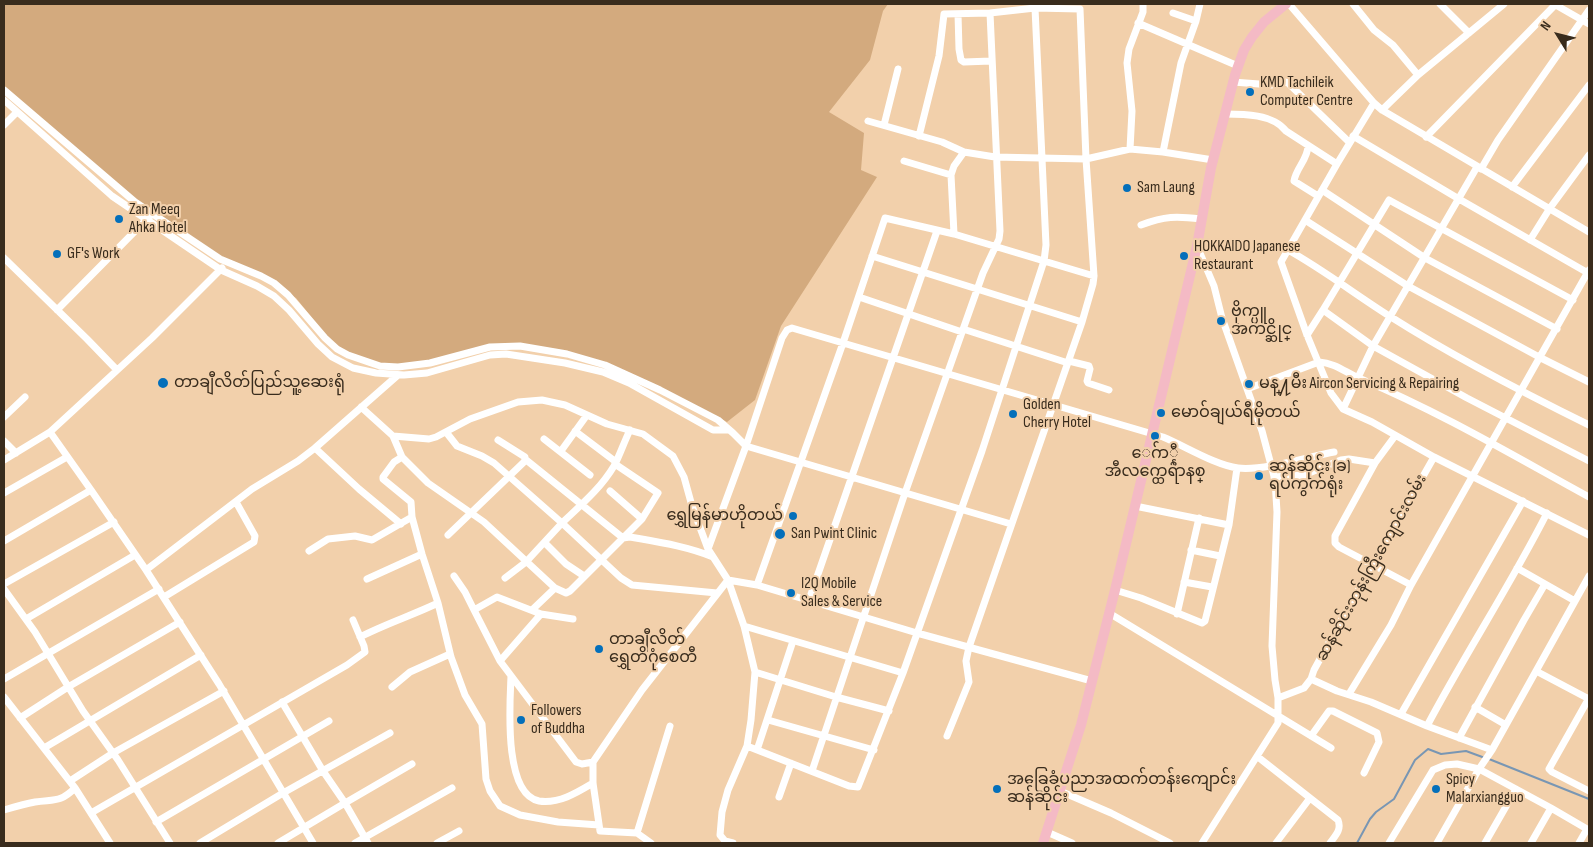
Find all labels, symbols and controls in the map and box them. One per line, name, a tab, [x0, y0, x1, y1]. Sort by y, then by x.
north arrow	[1533, 10, 1583, 60]
text: N	[1536, 18, 1555, 34]
place label: KMD Tachileik Computer Centre	[1260, 73, 1353, 111]
marker: KMD Tachileik Computer Centre	[1244, 86, 1256, 98]
place label: Sam Laung	[1137, 178, 1195, 198]
marker: Sam Laung	[1121, 182, 1133, 194]
place label: Zan Meeq Ahka Hotel	[129, 200, 187, 238]
marker: Zan Meeq Ahka Hotel	[113, 213, 125, 225]
place label: HOKKAIDO Japanese Restaurant	[1194, 237, 1301, 275]
place label: GF's Work	[67, 244, 120, 264]
marker: GF's Work	[51, 248, 63, 260]
marker: HOKKAIDO Japanese Restaurant	[1178, 250, 1190, 262]
place label: ဗိုက္ပူ အကင္ဆိုင္	[1231, 302, 1292, 340]
marker: ဗိုက္ပူ အကင္ဆိုင္	[1215, 315, 1227, 327]
place label: တာချီလိတ်ပြည်သူ့ဆေးရုံ	[174, 373, 345, 393]
place label: မန္႔မီး Aircon Servicing & Repairing	[1259, 374, 1459, 394]
marker: တာချီလိတ်ပြည်သူ့ဆေးရုံ	[156, 376, 170, 390]
marker: မန္႔မီး Aircon Servicing & Repairing	[1243, 378, 1255, 390]
place label: Golden Cherry Hotel	[1023, 395, 1091, 433]
place label: မောဝ်ချယ်ရီမိုတယ်	[1171, 403, 1301, 423]
marker: မောဝ်ချယ်ရီမိုတယ်	[1155, 407, 1167, 419]
marker: Golden Cherry Hotel	[1007, 408, 1019, 420]
marker: ေဂ်ာ္နီ အီလက္ထေရာနစ္	[1149, 430, 1161, 442]
place label: ေဂ်ာ္နီ အီလက္ထေရာနစ္	[1104, 444, 1206, 482]
place label: ဆန်ဆိုင်း (ခ) ရပ်ကွက်ရုံး	[1269, 457, 1350, 495]
marker: ဆန်ဆိုင်း (ခ) ရပ်ကွက်ရုံး	[1253, 470, 1265, 482]
street label: ဆန်ဆိုင်းဘုန်းကြီးကျောင်းလမ်း	[1313, 471, 1431, 665]
place label: ရွှေမြန်မာဟိုတယ်	[666, 506, 783, 526]
marker: ရွှေမြန်မာဟိုတယ်	[787, 510, 799, 522]
place label: San Pwint Clinic	[791, 524, 877, 544]
marker: San Pwint Clinic	[773, 527, 787, 541]
place label: I2Q Mobile Sales & Service	[801, 574, 882, 612]
marker: I2Q Mobile Sales & Service	[785, 587, 797, 599]
place label: တာချီလိတ် ရွှေတိဂုံစေတီ	[609, 630, 697, 668]
marker: တာချီလိတ် ရွှေတိဂုံစေတီ	[593, 643, 605, 655]
place label: Followers of Buddha	[531, 701, 585, 739]
marker: Followers of Buddha	[515, 714, 527, 726]
place label: အခြေခံပညာအထက်တန်းကျောင်း ဆန်ဆိုင်း	[1007, 770, 1236, 808]
place label: Spicy Malarxiangguo	[1446, 770, 1524, 808]
marker: အခြေခံပညာအထက်တန်းကျောင်း ဆန်ဆိုင်း	[991, 783, 1003, 795]
marker: Spicy Malarxiangguo	[1430, 783, 1442, 795]

